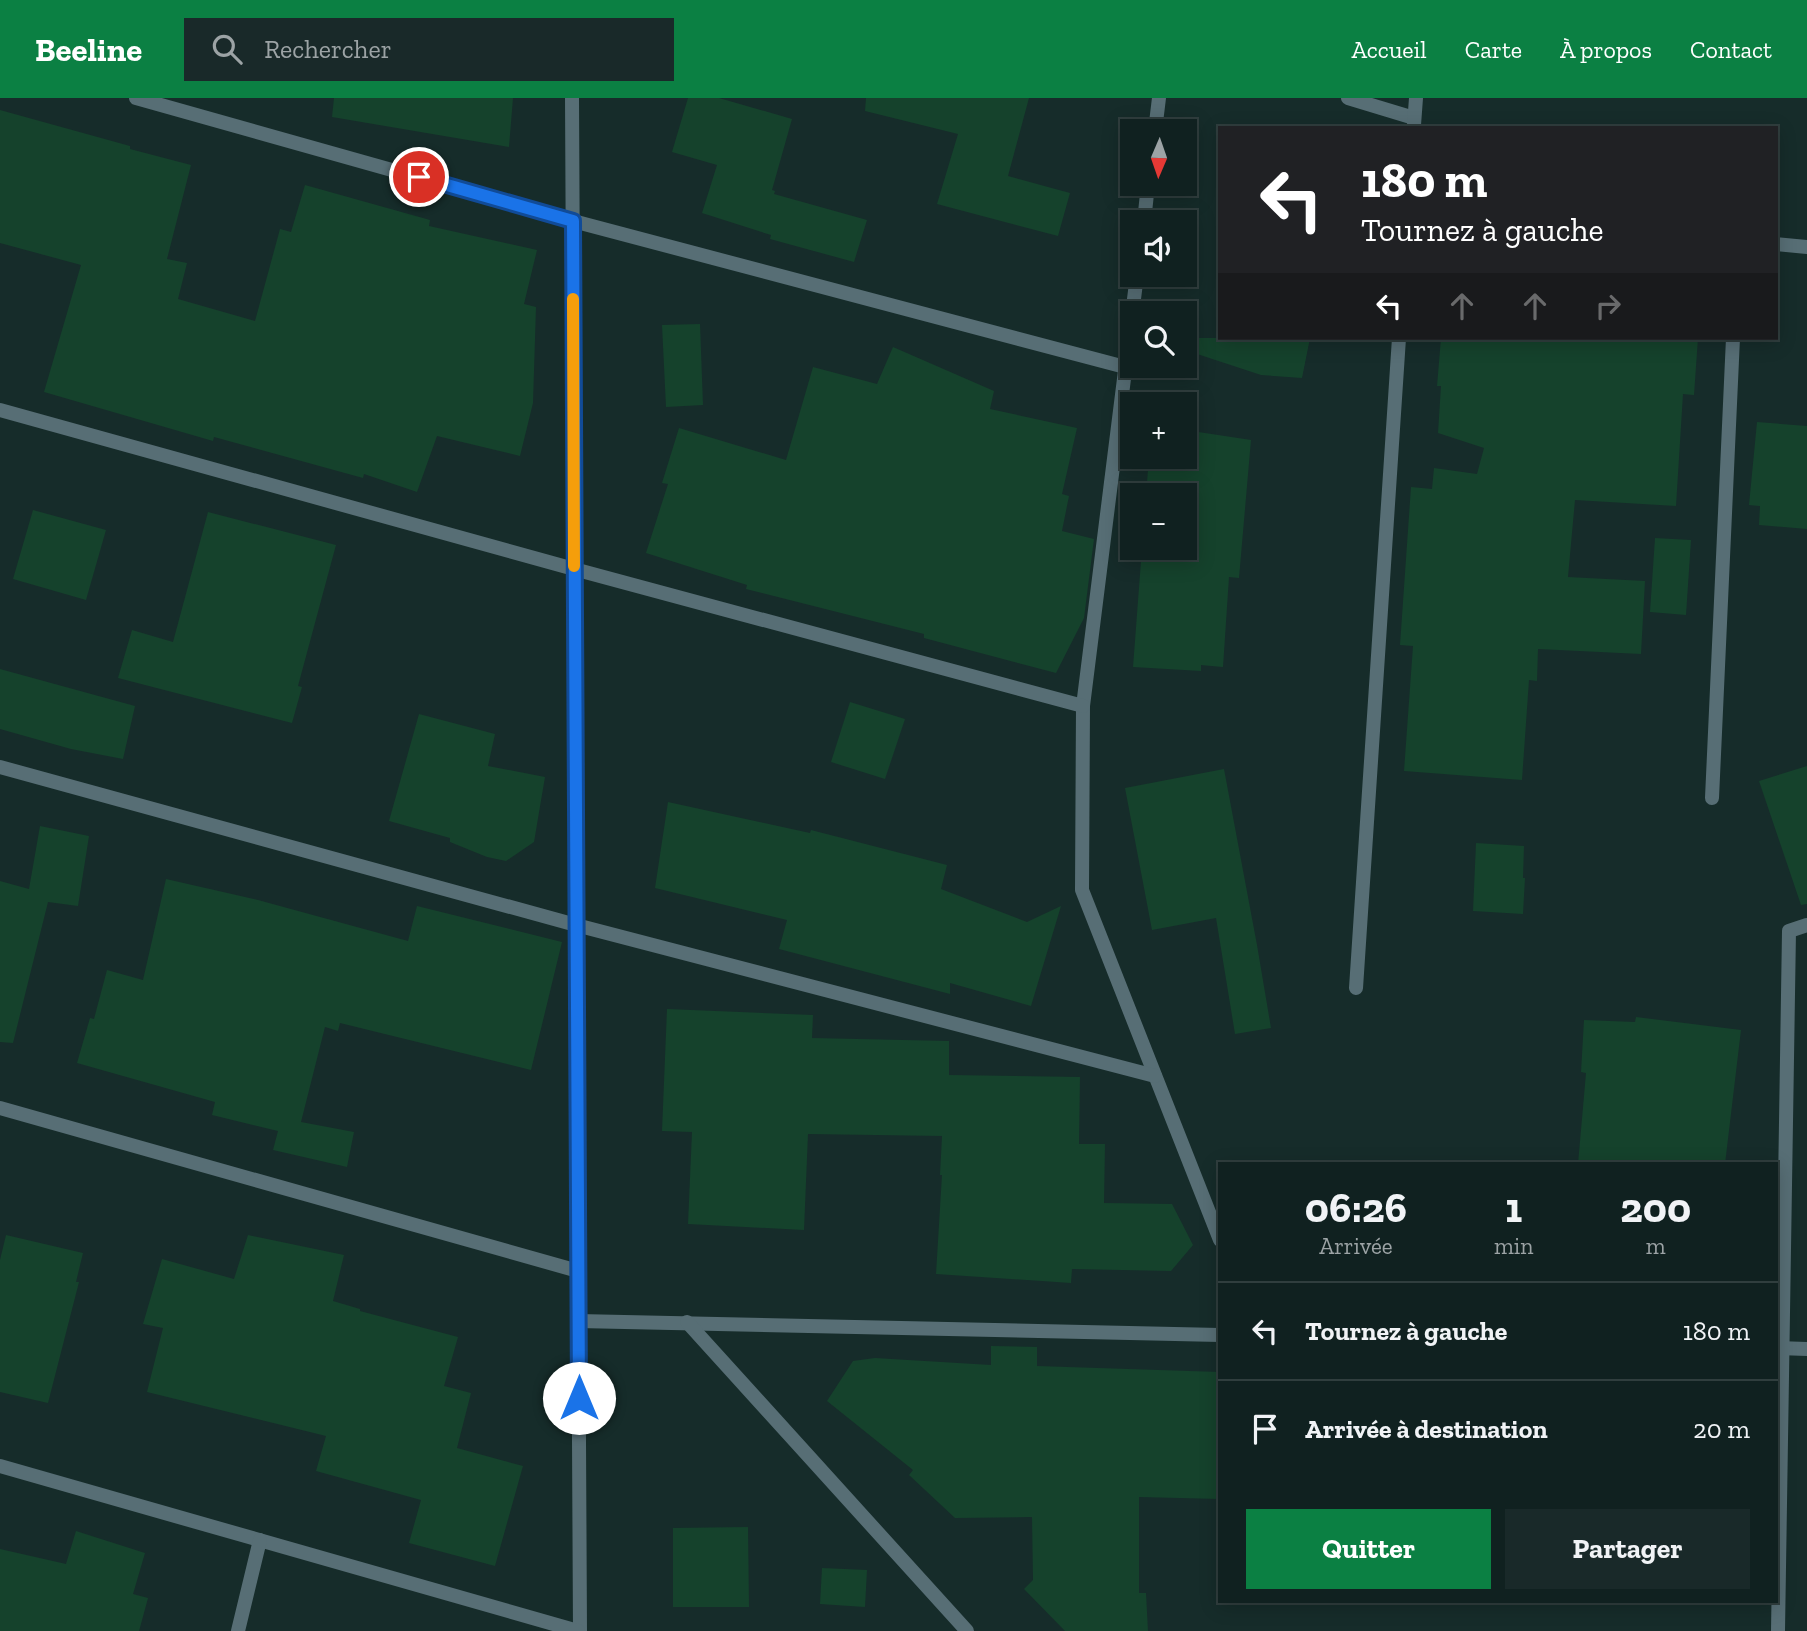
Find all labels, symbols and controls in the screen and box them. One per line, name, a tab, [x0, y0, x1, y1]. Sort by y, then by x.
search box	[184, 18, 674, 81]
text: Beeline	[35, 30, 142, 69]
icon: search	[208, 30, 246, 68]
text: Rechercher	[264, 33, 392, 65]
text: Accueil	[1351, 35, 1427, 64]
text: Carte	[1465, 35, 1522, 64]
text: À propos	[1560, 35, 1652, 64]
text: Contact	[1690, 35, 1772, 64]
north arrow	[1120, 119, 1197, 196]
map controls	[1120, 119, 1197, 560]
pin	[389, 147, 449, 207]
text: 180 m	[1361, 151, 1488, 210]
icon: left	[1246, 154, 1337, 245]
icon: arrive	[400, 158, 438, 196]
button: sound	[1120, 210, 1197, 287]
text: Tournez à gauche	[1361, 211, 1604, 249]
icon: left	[1370, 287, 1408, 325]
icon: ahead	[1443, 287, 1481, 325]
icon: ahead	[1516, 287, 1554, 325]
icon: right	[1589, 287, 1627, 325]
button: search	[1120, 301, 1197, 378]
button: +	[1120, 392, 1197, 469]
button: −	[1120, 483, 1197, 560]
text: 06:26	[1305, 1182, 1407, 1233]
text: 1	[1505, 1182, 1522, 1233]
text: 200	[1620, 1182, 1691, 1233]
text: Arrivée	[1319, 1232, 1393, 1260]
text: min	[1494, 1232, 1533, 1260]
text: m	[1646, 1232, 1666, 1260]
icon: left	[1246, 1312, 1284, 1350]
text: Tournez à gauche	[1305, 1315, 1507, 1347]
text: 180 m	[1683, 1315, 1750, 1347]
position arrow	[542, 1361, 616, 1435]
icon: arrive	[1246, 1410, 1284, 1448]
text: Arrivée à destination	[1305, 1413, 1548, 1445]
text: 20 m	[1693, 1413, 1750, 1445]
button: Quitter	[1246, 1509, 1491, 1589]
button: Partager	[1505, 1509, 1750, 1589]

